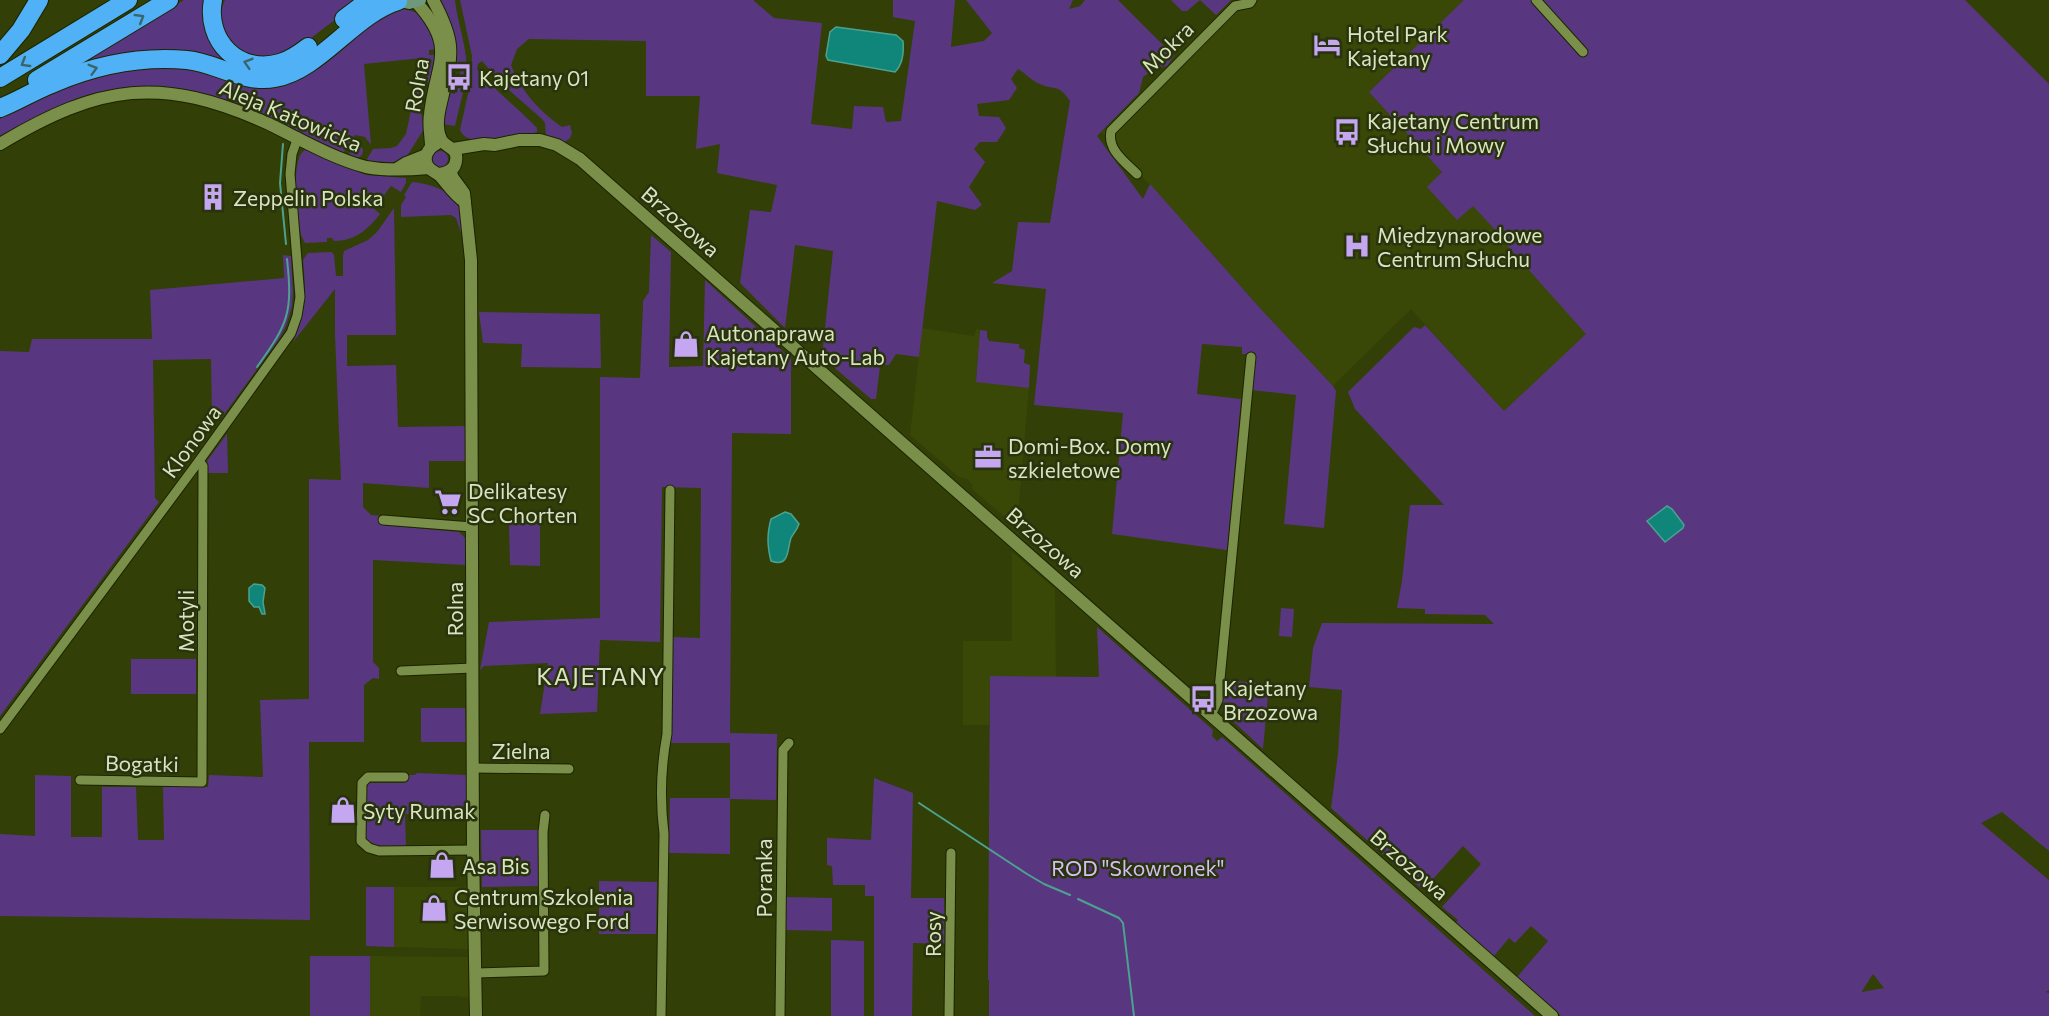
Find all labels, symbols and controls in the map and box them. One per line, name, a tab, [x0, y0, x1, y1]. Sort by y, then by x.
one-way arrow	[133, 14, 144, 25]
street label: Mokra	[1136, 16, 1198, 78]
place label: Hotel Park Kajetany	[1347, 21, 1448, 70]
hotel icon: Hotel Park Kajetany	[1312, 30, 1342, 60]
one-way arrow	[21, 56, 31, 67]
street label: Rolna	[399, 56, 433, 114]
one-way arrow	[243, 58, 254, 70]
bus stop icon: Kajetany 01	[444, 62, 474, 92]
one-way arrow	[87, 64, 97, 77]
place label: Kajetany 01	[479, 65, 589, 90]
street label: Aleja Katowicka	[216, 74, 366, 156]
place label: Kajetany Centrum Słuchu i Mowy	[1367, 108, 1539, 157]
bus stop icon: Kajetany Centrum Słuchu i Mowy	[1332, 117, 1362, 147]
street label: Brzozowa	[637, 180, 725, 262]
building icon: Zeppelin Polska	[198, 182, 228, 212]
place label: Zeppelin Polska	[233, 185, 384, 210]
place label: Międzynarodowe Centrum Słuchu	[1377, 222, 1542, 271]
hospital icon: Międzynarodowe Centrum Słuchu	[1342, 231, 1372, 261]
place label: Autonaprawa Kajetany Auto-Lab	[706, 320, 885, 369]
shop icon: Autonaprawa Kajetany Auto-Lab	[671, 329, 701, 359]
street label: Klonowa	[156, 400, 226, 482]
place label: Domi-Box. Domy szkieletowe	[1008, 433, 1171, 482]
office icon: Domi-Box. Domy szkieletowe	[973, 442, 1003, 472]
place label: Delikatesy SC Chorten	[468, 478, 578, 527]
supermarket icon: Delikatesy SC Chorten	[433, 487, 463, 517]
street label: Brzozowa	[1002, 501, 1090, 583]
street label: Rolna	[442, 582, 467, 636]
street label: Motyli	[173, 590, 198, 652]
district label: KAJETANY	[536, 661, 666, 690]
place label: Kajetany Brzozowa	[1223, 675, 1318, 724]
bus stop icon: Kajetany Brzozowa	[1188, 684, 1218, 714]
street label: Zielna	[492, 738, 550, 763]
street label: Bogatki	[105, 750, 179, 776]
shop icon: Syty Rumak	[328, 795, 358, 825]
place label: Syty Rumak	[363, 798, 476, 823]
street label: Brzozowa	[1366, 823, 1454, 905]
street label: Poranka	[751, 839, 776, 917]
shop icon: Asa Bis	[427, 850, 457, 880]
place label: Asa Bis	[462, 853, 530, 878]
park label: ROD "Skowronek"	[1051, 855, 1225, 880]
place label: Centrum Szkolenia Serwisowego Ford	[454, 884, 634, 933]
shop icon: Centrum Szkolenia Serwisowego Ford	[419, 893, 449, 923]
street label: Rosy	[920, 911, 945, 957]

